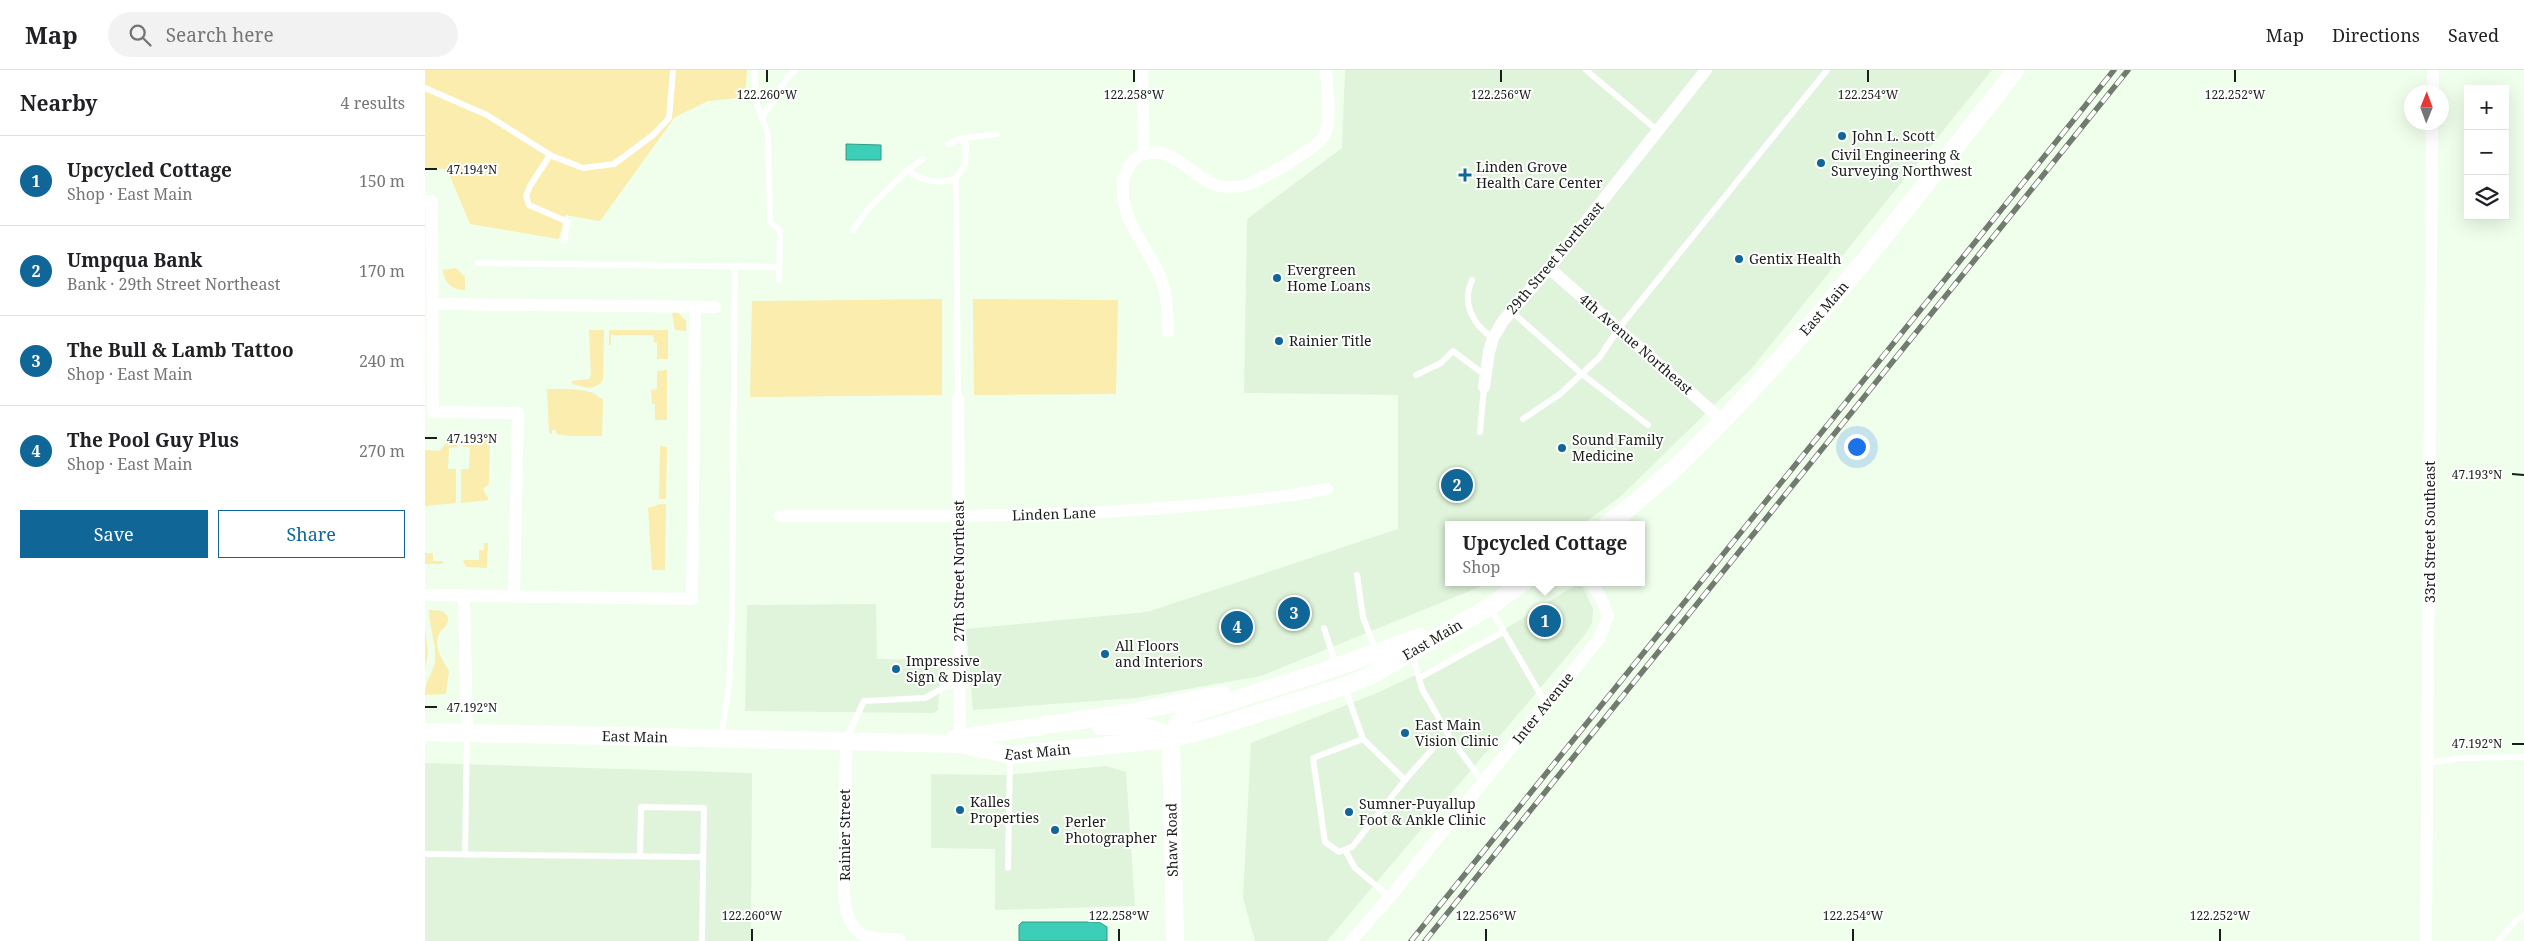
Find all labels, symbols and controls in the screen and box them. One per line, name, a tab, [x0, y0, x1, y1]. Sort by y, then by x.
search box	[108, 12, 458, 57]
text: Map	[25, 18, 78, 51]
icon: search	[126, 21, 154, 49]
text: Search here	[166, 22, 274, 48]
text: Map	[2266, 23, 2304, 47]
text: Directions	[2332, 23, 2420, 47]
text: Saved	[2448, 23, 2499, 47]
north arrow	[2404, 85, 2449, 130]
map controls	[2464, 85, 2509, 220]
button: +	[2464, 85, 2509, 130]
text: 122.260°W	[737, 86, 798, 103]
text: 122.258°W	[1104, 86, 1165, 103]
text: 122.256°W	[1471, 86, 1532, 103]
text: 122.254°W	[1838, 86, 1899, 103]
text: 122.252°W	[2205, 86, 2266, 103]
text: Nearby	[20, 89, 98, 117]
text: 4 results	[341, 92, 405, 114]
place label: John L. Scott	[1851, 126, 1935, 145]
marker: John L. Scott	[1836, 130, 1848, 142]
button: −	[2464, 130, 2509, 175]
place label: Civil Engineering & Surveying Northwest	[1831, 145, 1972, 180]
text: Upcycled Cottage	[67, 157, 232, 183]
place label: Linden Grove Health Care Center	[1476, 157, 1603, 192]
marker: Civil Engineering & Surveying Northwest	[1815, 157, 1827, 169]
text: 47.194°N	[447, 161, 497, 178]
marker: Linden Grove Health Care Center	[1458, 168, 1472, 182]
text: 1	[31, 170, 41, 192]
text: 150 m	[359, 170, 405, 192]
button: layers	[2464, 175, 2509, 220]
text: Shop · East Main	[67, 183, 193, 205]
street label: 29th Street Northeast	[1502, 197, 1607, 318]
text: Umpqua Bank	[67, 247, 202, 273]
place label: Gentix Health	[1749, 249, 1841, 268]
marker: Gentix Health	[1733, 253, 1745, 265]
text: 2	[31, 260, 41, 282]
text: 170 m	[359, 260, 405, 282]
place label: Evergreen Home Loans	[1287, 260, 1371, 295]
marker: Evergreen Home Loans	[1271, 272, 1283, 284]
text: Bank · 29th Street Northeast	[67, 273, 280, 295]
street label: East Main	[1795, 277, 1852, 339]
street label: 4th Avenue Northeast	[1575, 289, 1697, 398]
place label: Rainier Title	[1289, 331, 1372, 350]
marker: Rainier Title	[1273, 335, 1285, 347]
text: The Bull & Lamb Tattoo	[67, 337, 294, 363]
text: 3	[31, 350, 41, 372]
text: 240 m	[359, 350, 405, 372]
text: Shop · East Main	[67, 363, 193, 385]
text: The Pool Guy Plus	[67, 427, 239, 453]
text: 47.193°N	[447, 430, 497, 447]
place label: Sound Family Medicine	[1572, 430, 1663, 465]
your location	[1844, 434, 1870, 460]
text: 4	[31, 440, 41, 462]
text: 270 m	[359, 440, 405, 462]
marker: Sound Family Medicine	[1556, 442, 1568, 454]
text: Shop · East Main	[67, 453, 193, 475]
street label: 33rd Street Southeast	[2420, 461, 2439, 603]
pin: 2	[1441, 466, 1473, 504]
text: 47.193°N	[2452, 466, 2502, 483]
street label: 27th Street Northeast	[949, 500, 968, 642]
street label: Linden Lane	[1012, 503, 1096, 524]
button: Save	[20, 510, 208, 558]
button: Share	[218, 510, 405, 558]
popup	[1445, 521, 1645, 586]
text: Upcycled Cottage	[1463, 530, 1627, 556]
text: Shop	[1463, 556, 1500, 578]
pin: 3	[1278, 594, 1310, 632]
pin: 1	[1529, 602, 1561, 640]
pin: 4	[1221, 608, 1253, 646]
street label: East Main	[1399, 615, 1465, 664]
place label: All Floors and Interiors	[1115, 636, 1203, 671]
marker: All Floors and Interiors	[1099, 648, 1111, 660]
place label: Impressive Sign & Display	[906, 651, 1002, 686]
marker: Impressive Sign & Display	[890, 663, 902, 675]
street label: Inter Avenue	[1508, 668, 1577, 747]
text: 47.192°N	[447, 699, 497, 716]
place label: East Main Vision Clinic	[1415, 715, 1498, 750]
street label: East Main	[602, 726, 668, 746]
marker: East Main Vision Clinic	[1399, 727, 1411, 739]
text: 47.192°N	[2452, 735, 2502, 752]
street label: East Main	[1003, 739, 1071, 764]
street label: Rainier Street	[835, 789, 854, 881]
place label: Kalles Properties	[970, 792, 1039, 827]
place label: Sumner-Puyallup Foot & Ankle Clinic	[1359, 794, 1486, 829]
street label: Shaw Road	[1161, 803, 1182, 877]
marker: Kalles Properties	[954, 804, 966, 816]
marker: Sumner-Puyallup Foot & Ankle Clinic	[1343, 806, 1355, 818]
place label: Perler Photographer	[1065, 812, 1157, 847]
marker: Perler Photographer	[1049, 824, 1061, 836]
text: 122.260°W	[722, 907, 783, 924]
text: 122.258°W	[1089, 907, 1150, 924]
text: 122.256°W	[1456, 907, 1517, 924]
text: 122.254°W	[1823, 907, 1884, 924]
text: 122.252°W	[2190, 907, 2251, 924]

